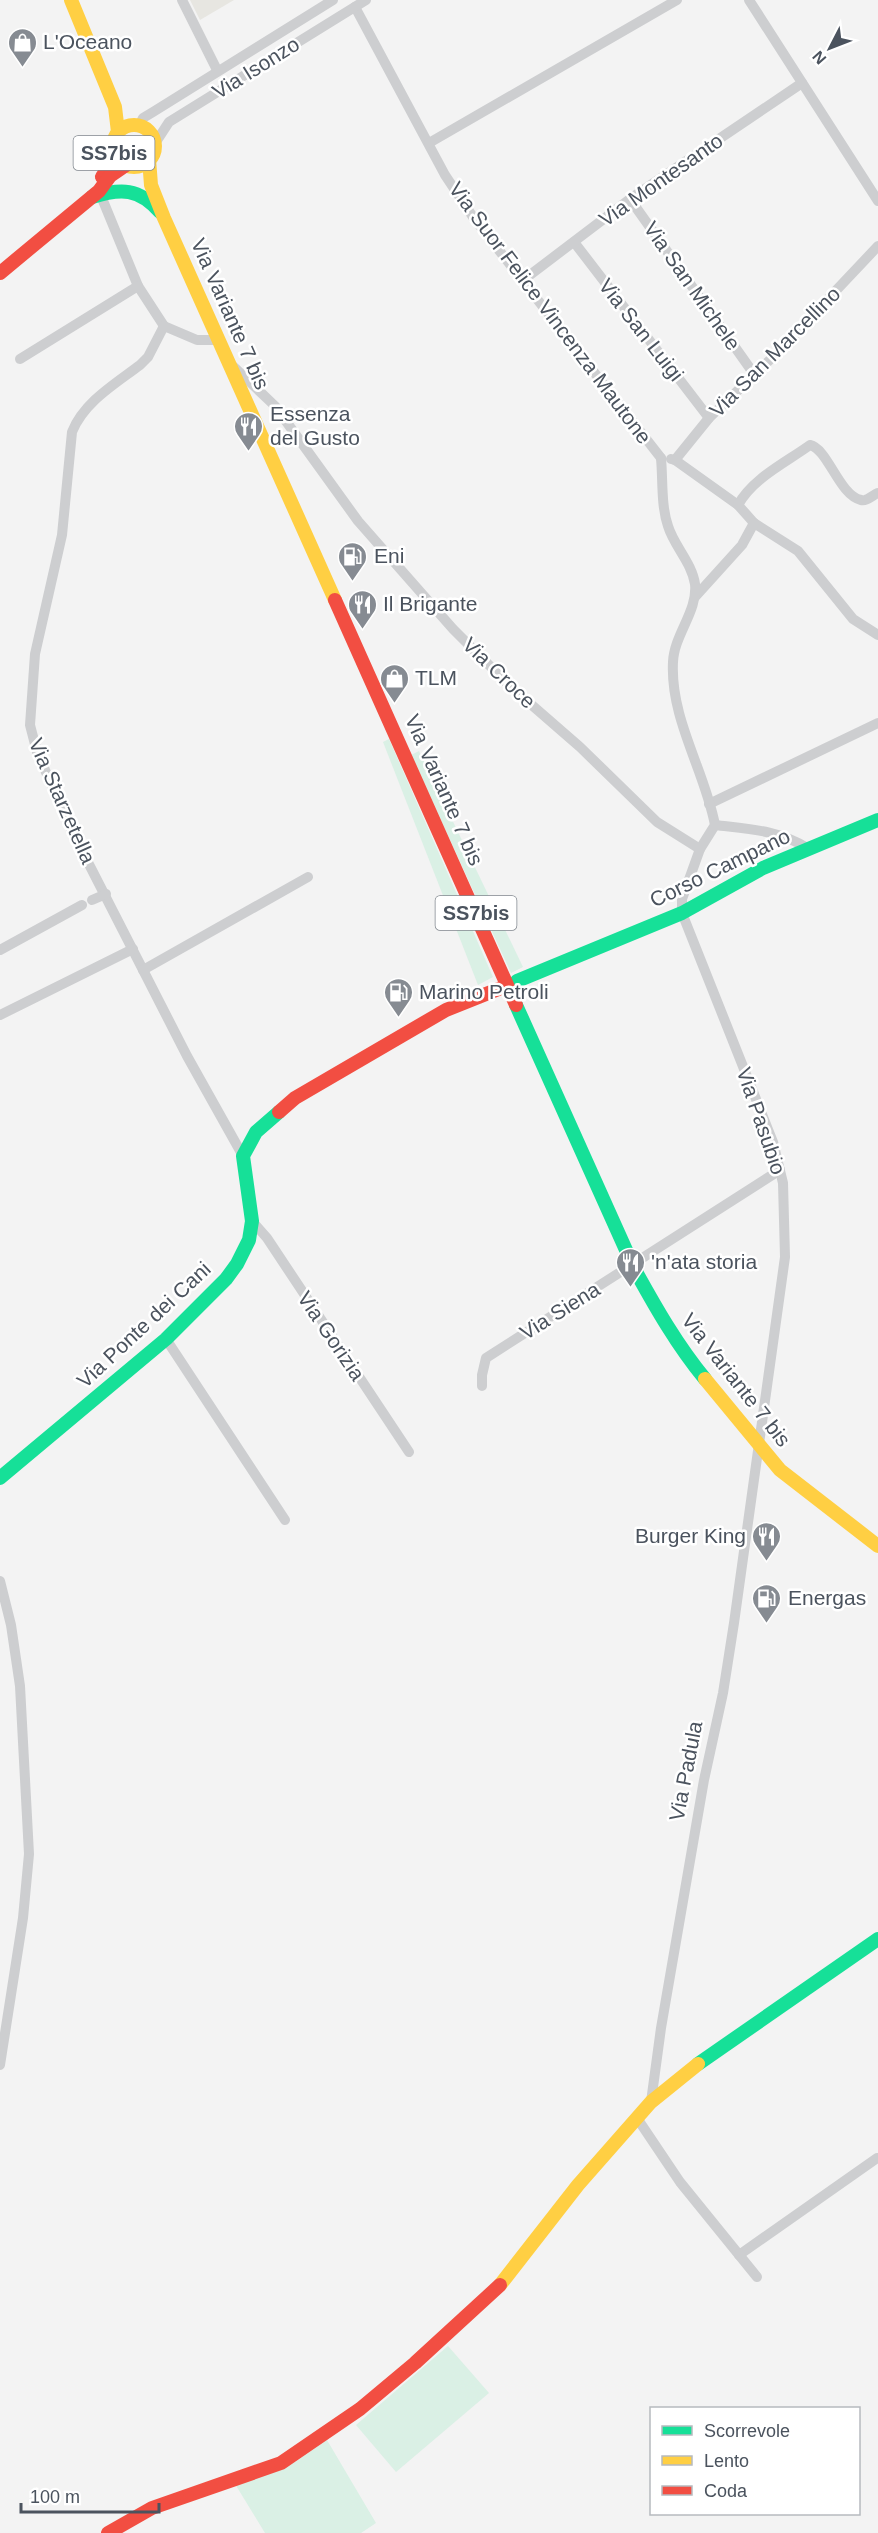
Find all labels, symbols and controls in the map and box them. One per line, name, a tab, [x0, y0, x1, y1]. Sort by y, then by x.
north arrow	[800, 18, 860, 78]
shop icon: L'Oceano	[6, 26, 38, 68]
place label: L'Oceano	[43, 30, 132, 53]
street label: Via Isonzo	[208, 32, 303, 103]
text: N	[809, 48, 829, 68]
street label: Via Montesanto	[595, 128, 727, 231]
road number: SS7bis	[74, 136, 154, 170]
street label: Via Suor Felice Vincenza Mautone	[444, 177, 656, 448]
street label: Via San Michele	[640, 217, 745, 354]
street label: Via Variante 7 bis	[187, 235, 274, 393]
street label: Via San Luigi	[594, 274, 688, 385]
street label: Via San Marcellino	[705, 282, 845, 422]
place label: Essenza del Gusto	[270, 402, 360, 449]
restaurant icon: Essenza del Gusto	[233, 410, 265, 452]
fuel station icon: Eni	[337, 540, 369, 582]
place label: Eni	[374, 544, 404, 567]
restaurant icon: Il Brigante	[346, 588, 378, 630]
place label: Il Brigante	[383, 592, 478, 615]
street label: Via Croce	[458, 632, 540, 713]
shop icon: TLM	[378, 662, 410, 704]
place label: TLM	[415, 666, 457, 689]
street label: Via Variante 7 bis	[401, 711, 488, 869]
street label: Via Starzetella	[24, 734, 101, 867]
street label: Corso Campano	[646, 824, 794, 911]
road number: SS7bis	[436, 896, 516, 930]
fuel station icon: Marino Petroli	[382, 976, 414, 1018]
place label: Marino Petroli	[419, 980, 549, 1003]
street label: Via Pasubio	[732, 1064, 791, 1177]
restaurant icon: 'n'ata storia	[614, 1246, 646, 1288]
place label: 'n'ata storia	[651, 1250, 757, 1273]
street label: Via Ponte dei Cani	[72, 1257, 215, 1392]
street label: Via Siena	[516, 1277, 604, 1344]
street label: Via Gorizia	[293, 1287, 370, 1385]
street label: Via Variante 7 bis	[677, 1309, 796, 1451]
restaurant icon: Burger King	[751, 1520, 783, 1562]
place label: Burger King	[635, 1524, 746, 1547]
fuel station icon: Energas	[751, 1582, 783, 1624]
place label: Energas	[788, 1586, 866, 1609]
street label: Via Padula	[665, 1719, 707, 1823]
legend	[650, 2407, 860, 2515]
text: Scorrevole	[704, 2421, 790, 2441]
text: Lento	[704, 2451, 749, 2471]
scale bar	[21, 2476, 159, 2514]
text: Coda	[704, 2481, 748, 2501]
text: 100 m	[30, 2487, 80, 2507]

